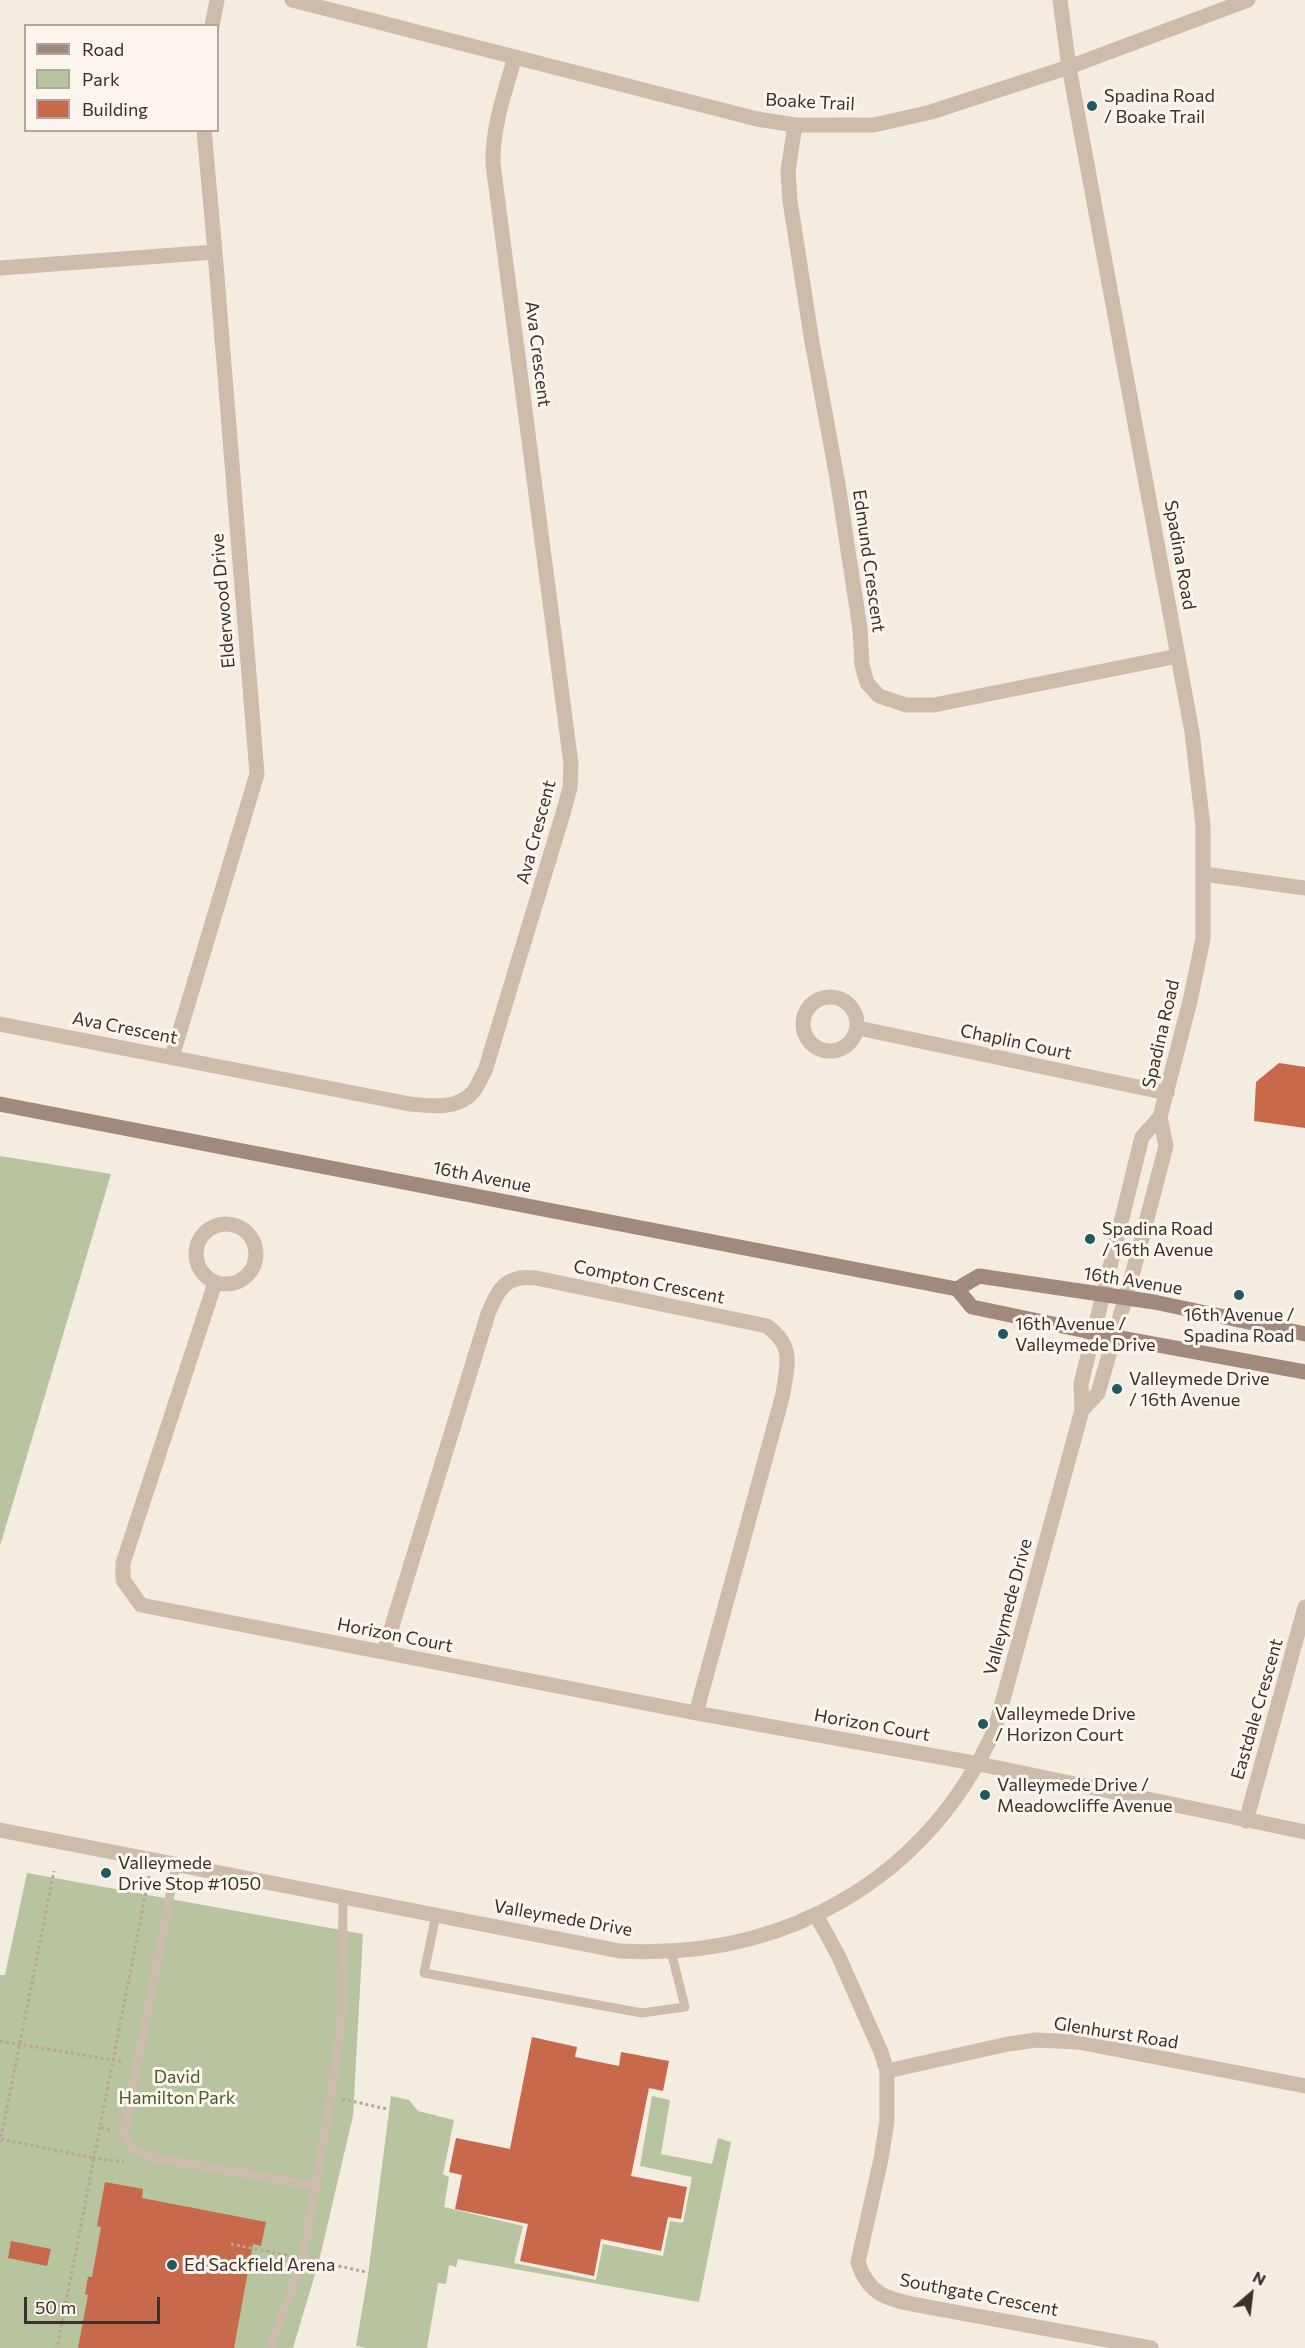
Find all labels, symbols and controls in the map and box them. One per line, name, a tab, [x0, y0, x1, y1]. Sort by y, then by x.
legend	[24, 24, 219, 132]
text: Road	[82, 38, 124, 60]
text: Park	[82, 68, 120, 90]
place label: Spadina Road / Boake Trail	[1104, 85, 1215, 128]
street label: Boake Trail	[765, 89, 855, 115]
text: Building	[82, 98, 148, 120]
marker: Spadina Road / Boake Trail	[1085, 99, 1099, 113]
street label: Ava Crescent	[521, 300, 555, 408]
street label: Edmund Crescent	[848, 488, 890, 634]
street label: Spadina Road	[1160, 499, 1200, 611]
street label: Elderwood Drive	[206, 533, 240, 669]
street label: Ava Crescent	[512, 778, 560, 886]
street label: Spadina Road	[1138, 978, 1184, 1090]
street label: Ava Crescent	[71, 1007, 179, 1049]
street label: Chaplin Court	[958, 1020, 1074, 1064]
street label: 16th Avenue	[431, 1157, 533, 1197]
place label: Spadina Road / 16th Avenue	[1102, 1218, 1213, 1260]
marker: Spadina Road / 16th Avenue	[1083, 1232, 1097, 1246]
street label: Compton Crescent	[571, 1255, 727, 1309]
street label: 16th Avenue	[1082, 1263, 1184, 1299]
marker: 16th Avenue / Spadina Road	[1232, 1288, 1246, 1302]
place label: 16th Avenue / Spadina Road	[1183, 1304, 1295, 1346]
place label: 16th Avenue / Valleymede Drive	[1015, 1313, 1156, 1356]
marker: 16th Avenue / Valleymede Drive	[996, 1327, 1010, 1341]
place label: Valleymede Drive / 16th Avenue	[1129, 1368, 1270, 1410]
marker: Valleymede Drive / 16th Avenue	[1110, 1382, 1124, 1396]
street label: Valleymede Drive	[979, 1536, 1037, 1678]
street label: Horizon Court	[335, 1613, 455, 1657]
street label: Eastdale Crescent	[1227, 1636, 1287, 1782]
place label: Valleymede Drive / Horizon Court	[995, 1703, 1136, 1746]
street label: Horizon Court	[812, 1704, 932, 1746]
marker: Valleymede Drive / Horizon Court	[976, 1717, 990, 1731]
place label: Valleymede Drive / Meadowcliffe Avenue	[997, 1774, 1172, 1816]
marker: Valleymede Drive / Meadowcliffe Avenue	[978, 1788, 992, 1802]
place label: Valleymede Drive Stop #1050	[118, 1852, 261, 1894]
marker: Valleymede Drive Stop #1050	[99, 1866, 113, 1880]
street label: Valleymede Drive	[492, 1895, 634, 1941]
street label: Glenhurst Road	[1052, 2012, 1180, 2054]
park label: David Hamilton Park	[118, 2066, 236, 2108]
place label: Ed Sackfield Arena	[184, 2254, 335, 2276]
marker: Ed Sackfield Arena	[165, 2258, 179, 2272]
north arrow	[1221, 2264, 1281, 2324]
text: N	[1250, 2266, 1269, 2289]
street label: Southgate Crescent	[898, 2269, 1060, 2321]
scale bar	[27, 2285, 164, 2323]
text: 50 m	[35, 2296, 76, 2318]

